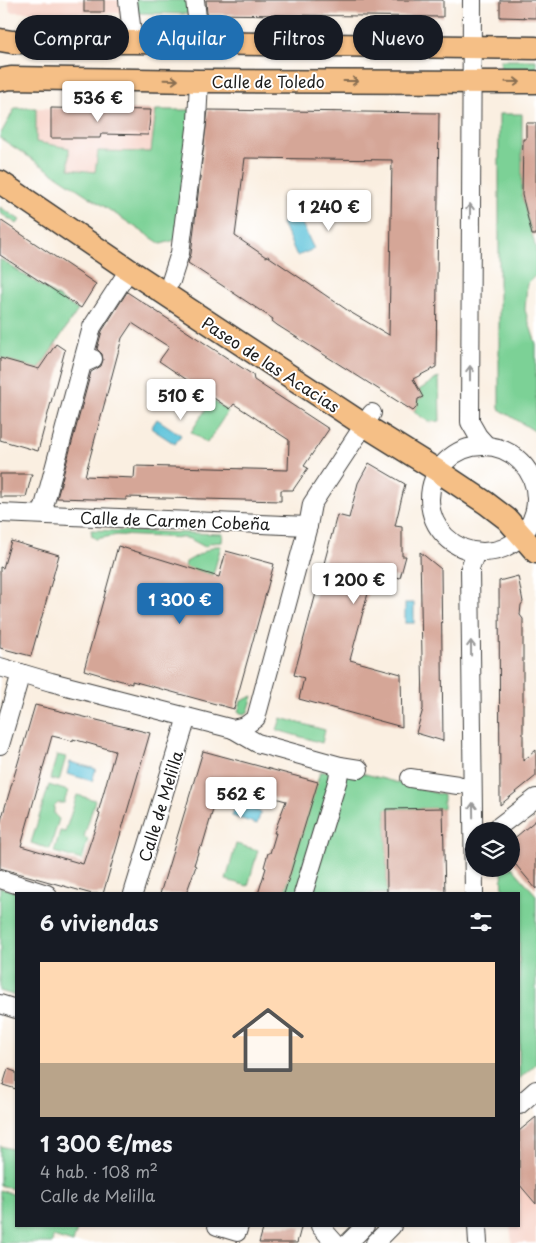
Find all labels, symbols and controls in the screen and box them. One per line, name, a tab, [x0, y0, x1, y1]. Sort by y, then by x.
chip: Comprar	[15, 15, 129, 60]
chip: Alquilar	[139, 15, 244, 60]
chip: Filtros	[254, 15, 343, 60]
chip: Nuevo	[353, 15, 443, 60]
street label: Calle de Toledo	[211, 69, 325, 93]
one-way arrow	[162, 75, 179, 85]
one-way arrow	[342, 76, 359, 86]
one-way arrow	[505, 77, 521, 87]
pin: 536 €	[63, 80, 133, 123]
text: 536 €	[73, 85, 123, 109]
pin: 1 240 €	[283, 190, 375, 232]
text: 1 240 €	[298, 194, 360, 218]
one-way arrow	[465, 203, 475, 220]
street label: Paseo de las Acacias	[197, 310, 345, 418]
one-way arrow	[465, 366, 475, 382]
pin: 510 €	[146, 378, 216, 421]
text: 510 €	[158, 383, 204, 407]
street label: Calle de Carmen Cobeña	[80, 505, 270, 535]
pin: 1 200 €	[308, 562, 400, 605]
text: 1 200 €	[323, 567, 385, 591]
pin: 1 300 €	[134, 582, 226, 625]
text: 1 300 €	[148, 587, 212, 611]
one-way arrow	[466, 640, 476, 656]
street label: Calle de Melilla	[132, 747, 188, 865]
pin: 562 €	[206, 776, 276, 819]
text: 562 €	[217, 781, 265, 805]
one-way arrow	[468, 802, 478, 818]
map controls	[465, 822, 520, 877]
button: layers	[465, 822, 520, 877]
text: 6 viviendas	[40, 906, 159, 938]
icon: filters	[467, 908, 495, 936]
icon: home	[223, 995, 313, 1085]
text: 1 300 €/mes	[40, 1127, 173, 1159]
text: 4 hab. · 108 m²	[40, 1159, 158, 1183]
text: Calle de Melilla	[40, 1183, 155, 1207]

